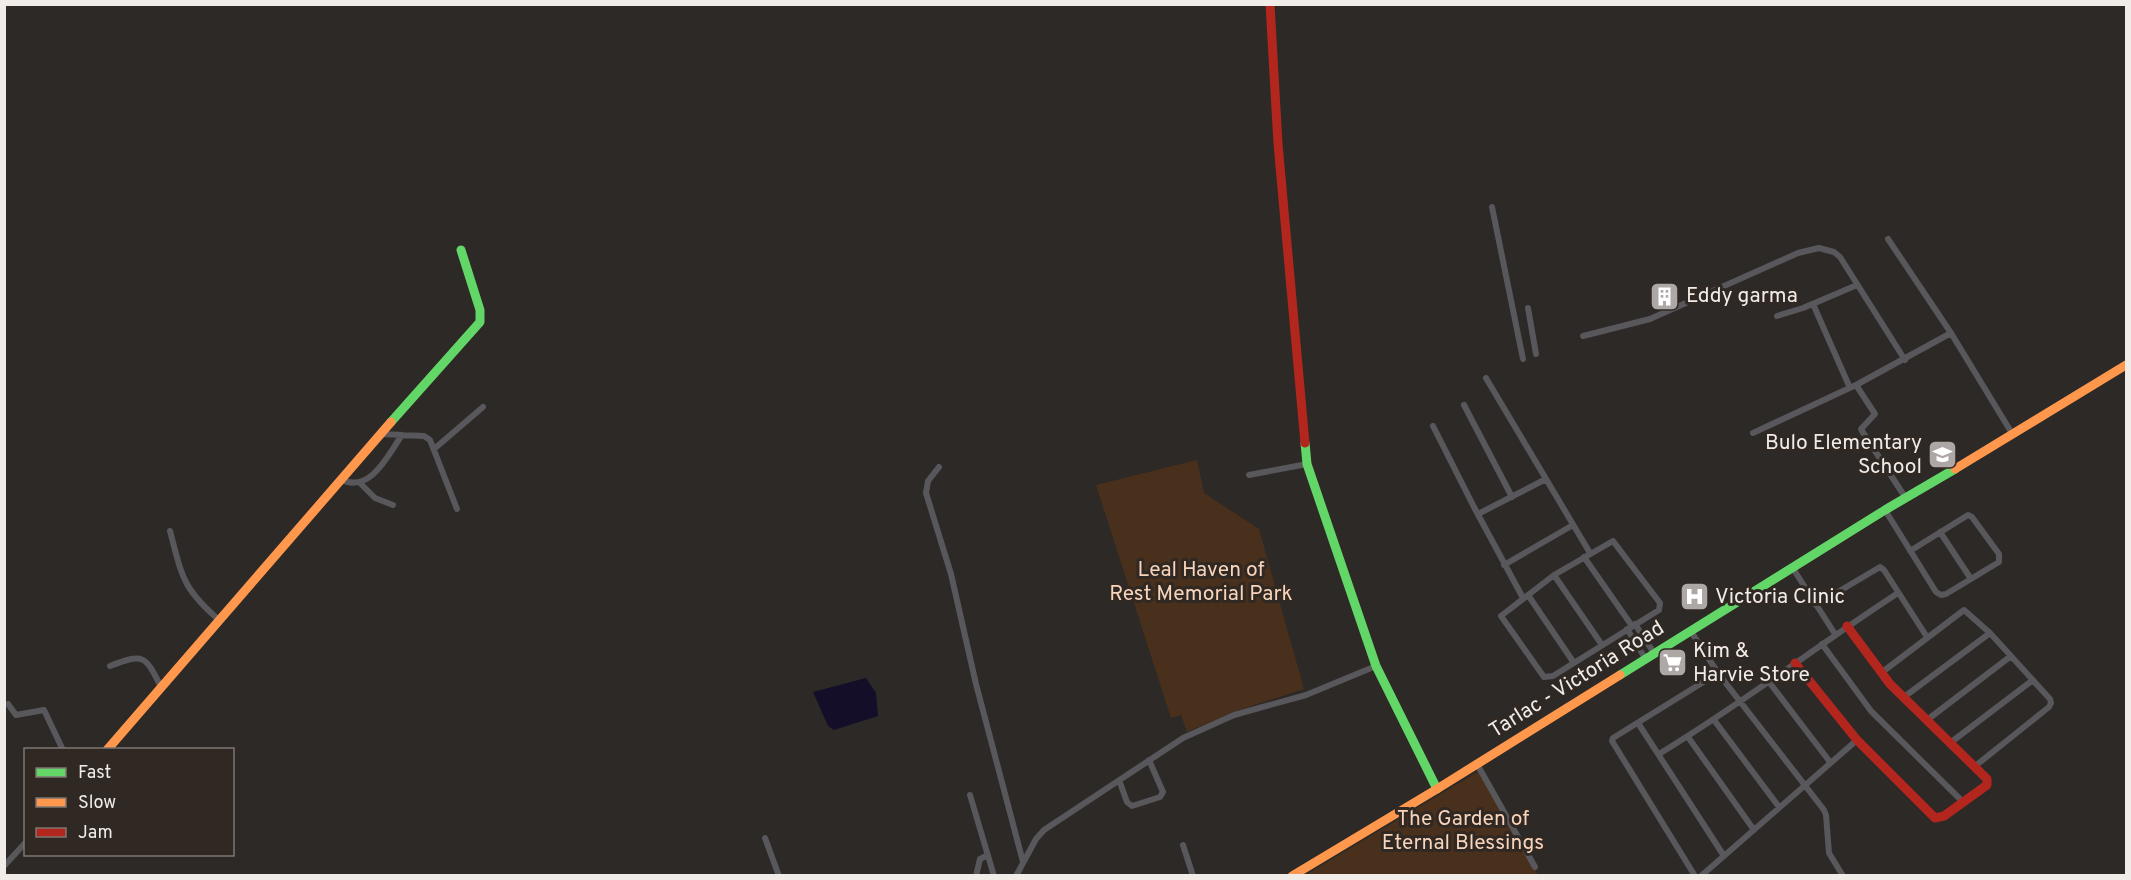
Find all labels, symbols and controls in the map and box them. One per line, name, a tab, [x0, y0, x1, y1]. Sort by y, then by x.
building icon: Eddy garma	[1649, 280, 1681, 312]
place label: Eddy garma	[1686, 283, 1798, 310]
place label: Bulo Elementary School	[1765, 430, 1922, 481]
school or university icon: Bulo Elementary School	[1927, 439, 1959, 471]
park label: Leal Haven of Rest Memorial Park	[1109, 557, 1293, 608]
hospital icon: Victoria Clinic	[1678, 581, 1710, 613]
place label: Victoria Clinic	[1715, 584, 1845, 611]
street label: Tarlac - Victoria Road	[1484, 615, 1670, 745]
place label: Kim & Harvie Store	[1693, 638, 1810, 689]
supermarket icon: Kim & Harvie Store	[1656, 647, 1688, 679]
legend	[24, 748, 234, 856]
text: Fast	[78, 762, 111, 785]
text: Slow	[78, 792, 116, 815]
park label: The Garden of Eternal Blessings	[1382, 806, 1544, 857]
text: Jam	[78, 822, 113, 845]

